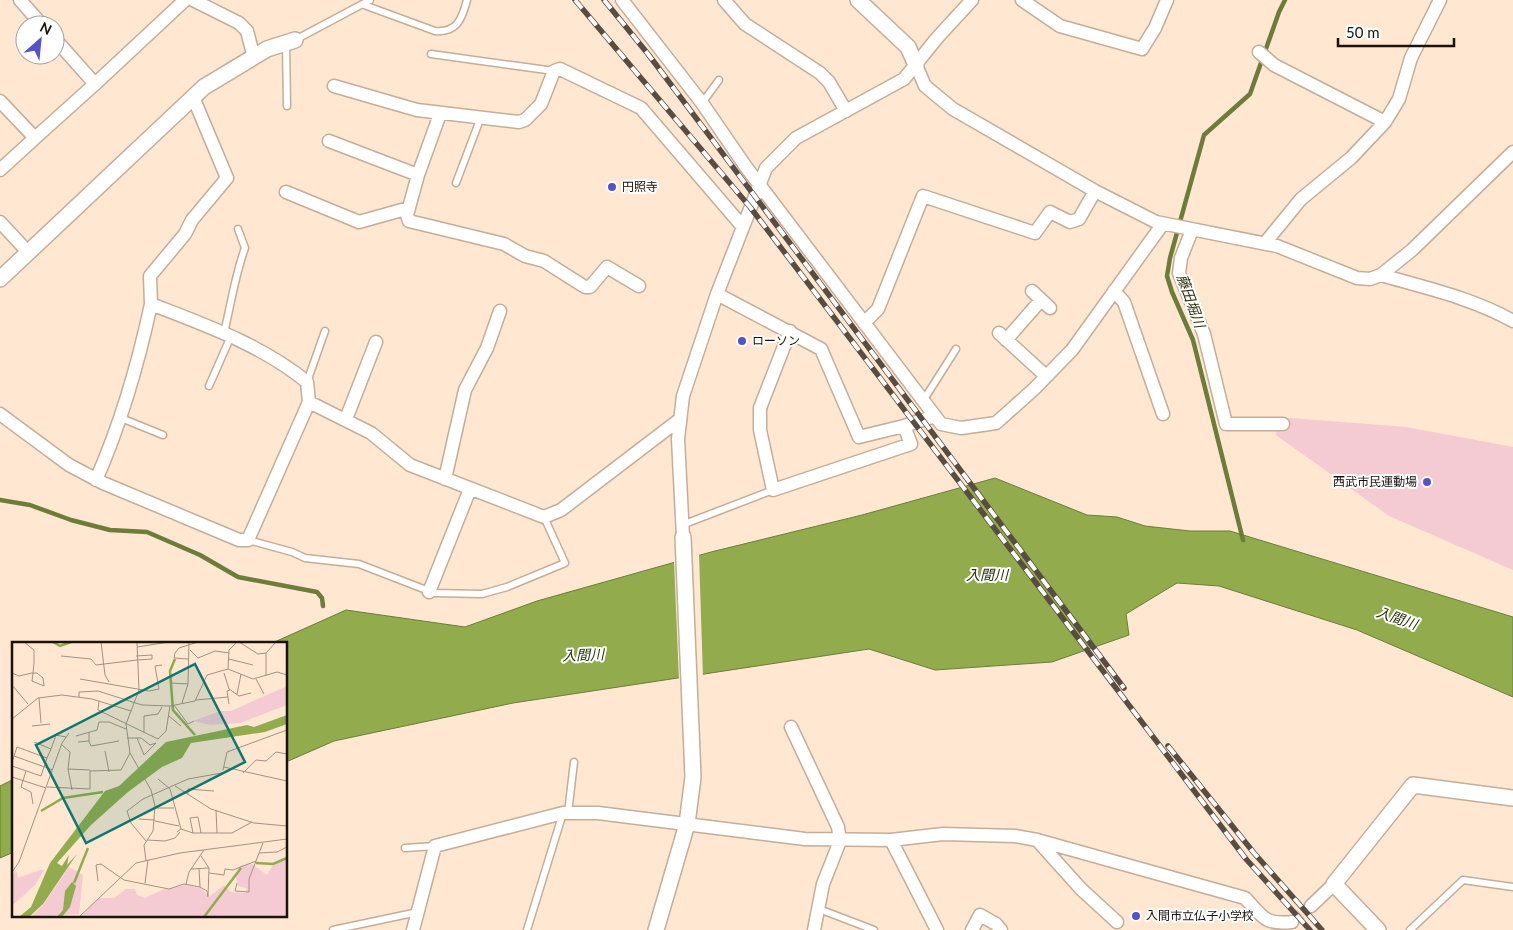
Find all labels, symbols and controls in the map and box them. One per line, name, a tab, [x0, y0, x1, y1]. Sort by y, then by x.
north arrow	[15, 15, 65, 65]
scale bar	[1338, 15, 1454, 47]
text: N	[37, 18, 55, 38]
text: 50 m	[1346, 23, 1380, 41]
place label: 円照寺	[622, 179, 658, 194]
marker: 円照寺	[606, 181, 618, 193]
water label: 藤田堀川	[1174, 272, 1210, 332]
place label: ローソン	[752, 333, 800, 348]
marker: ローソン	[736, 335, 748, 347]
place label: 西武市民運動場	[1333, 474, 1417, 489]
marker: 西武市民運動場	[1421, 476, 1433, 488]
water label: 入間川	[966, 566, 1010, 583]
water label: 入間川	[1375, 603, 1422, 633]
inset map	[12, 642, 288, 918]
water label: 入間川	[562, 645, 606, 664]
place label: 入間市立仏子小学校	[1146, 908, 1254, 923]
marker: 入間市立仏子小学校	[1130, 910, 1142, 922]

